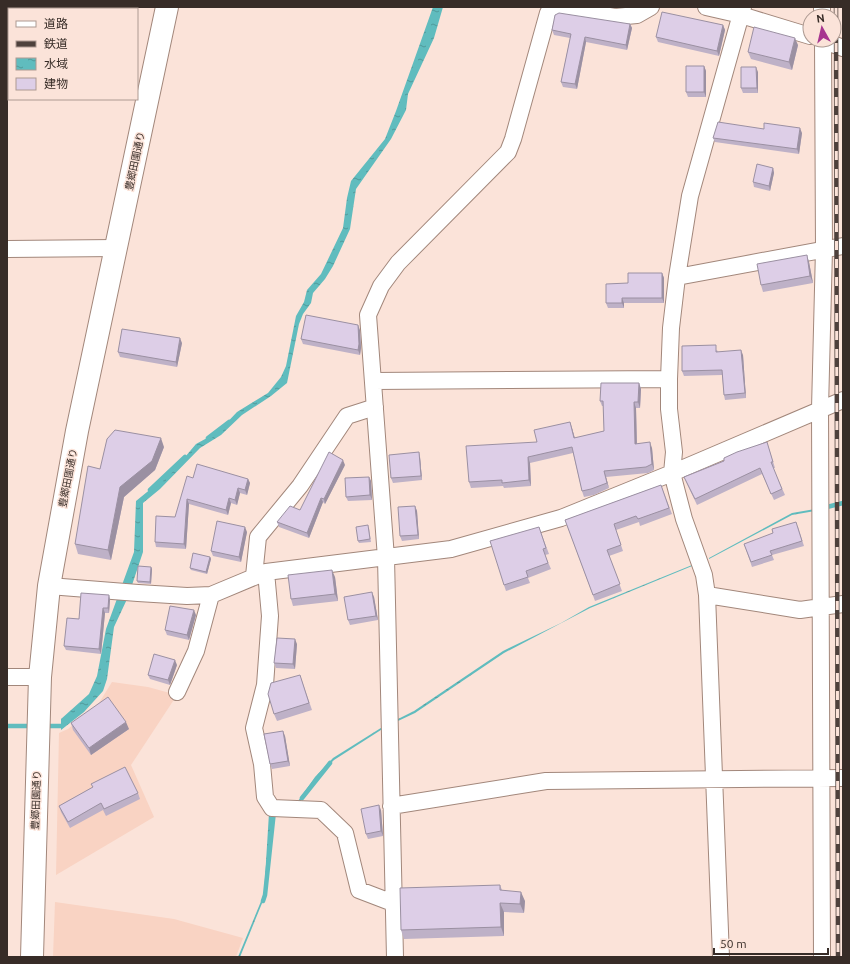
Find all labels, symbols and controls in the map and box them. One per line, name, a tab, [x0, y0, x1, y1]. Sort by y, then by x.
legend	[8, 8, 138, 100]
north arrow	[802, 8, 842, 48]
text: N	[816, 12, 826, 25]
text: 道路	[44, 17, 68, 30]
text: 鉄道	[44, 37, 68, 50]
text: 水域	[44, 57, 68, 70]
text: 建物	[44, 77, 68, 90]
street label: 豊郷田園通り	[123, 131, 147, 191]
street label: 豊郷田園通り	[57, 448, 79, 508]
street label: 豊郷田園通り	[29, 770, 43, 830]
scale bar	[714, 930, 828, 956]
text: 50 m	[720, 937, 747, 950]

